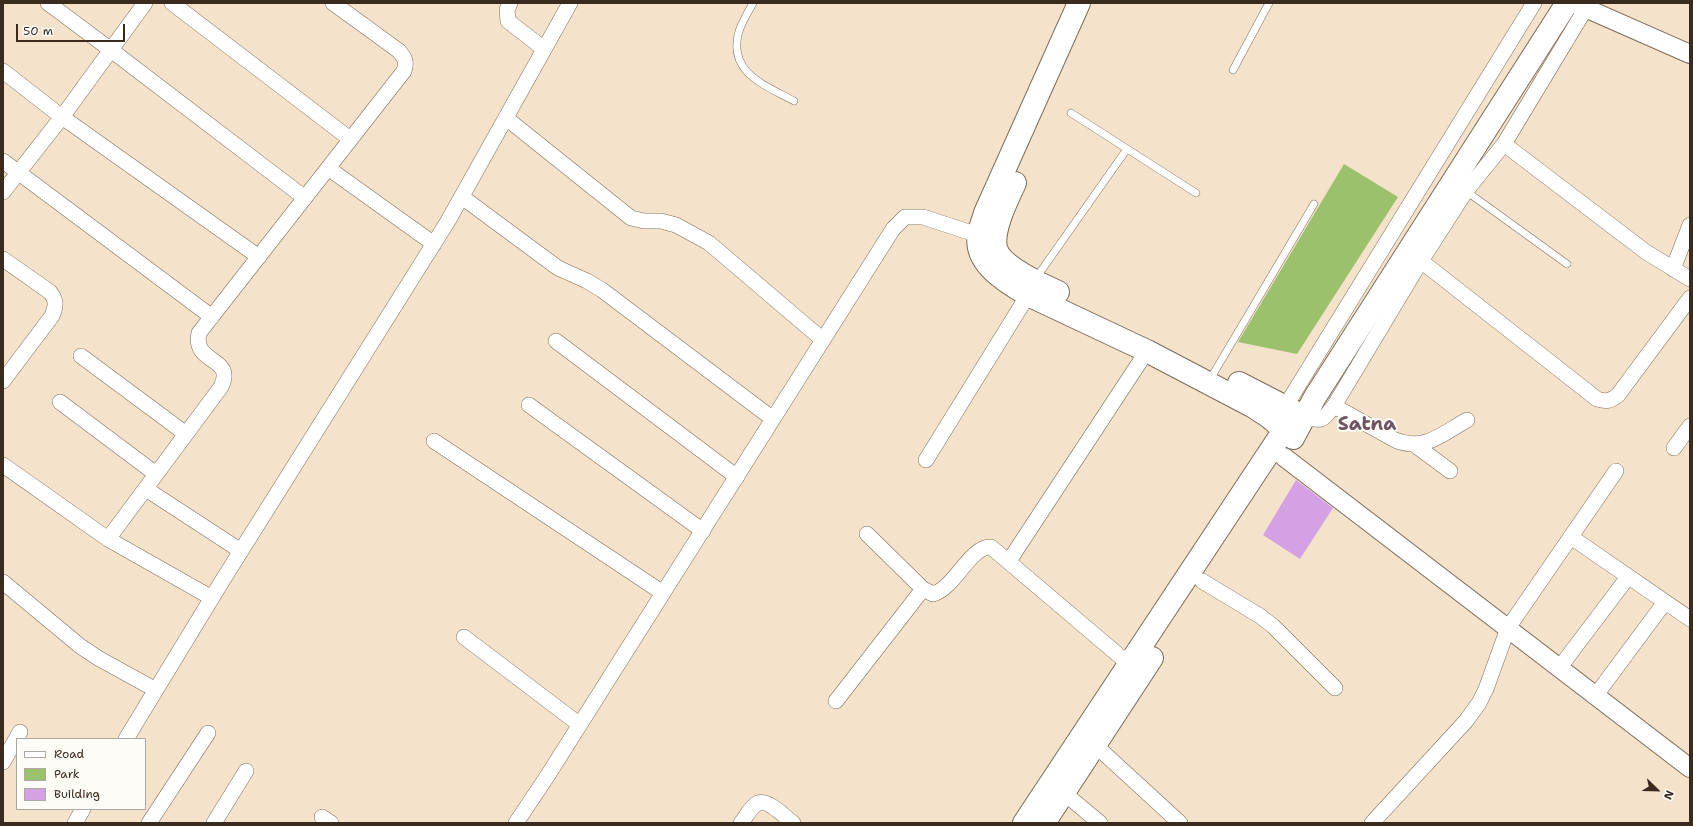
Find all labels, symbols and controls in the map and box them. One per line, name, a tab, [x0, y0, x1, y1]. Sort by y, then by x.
scale bar	[18, 16, 127, 42]
text: 50 m	[23, 23, 53, 39]
district label: Satna	[1338, 414, 1396, 436]
legend	[16, 738, 146, 810]
text: Road	[54, 746, 84, 762]
text: Park	[54, 766, 80, 782]
north arrow	[1637, 770, 1677, 810]
text: Building	[54, 786, 100, 802]
text: N	[1660, 788, 1677, 802]

